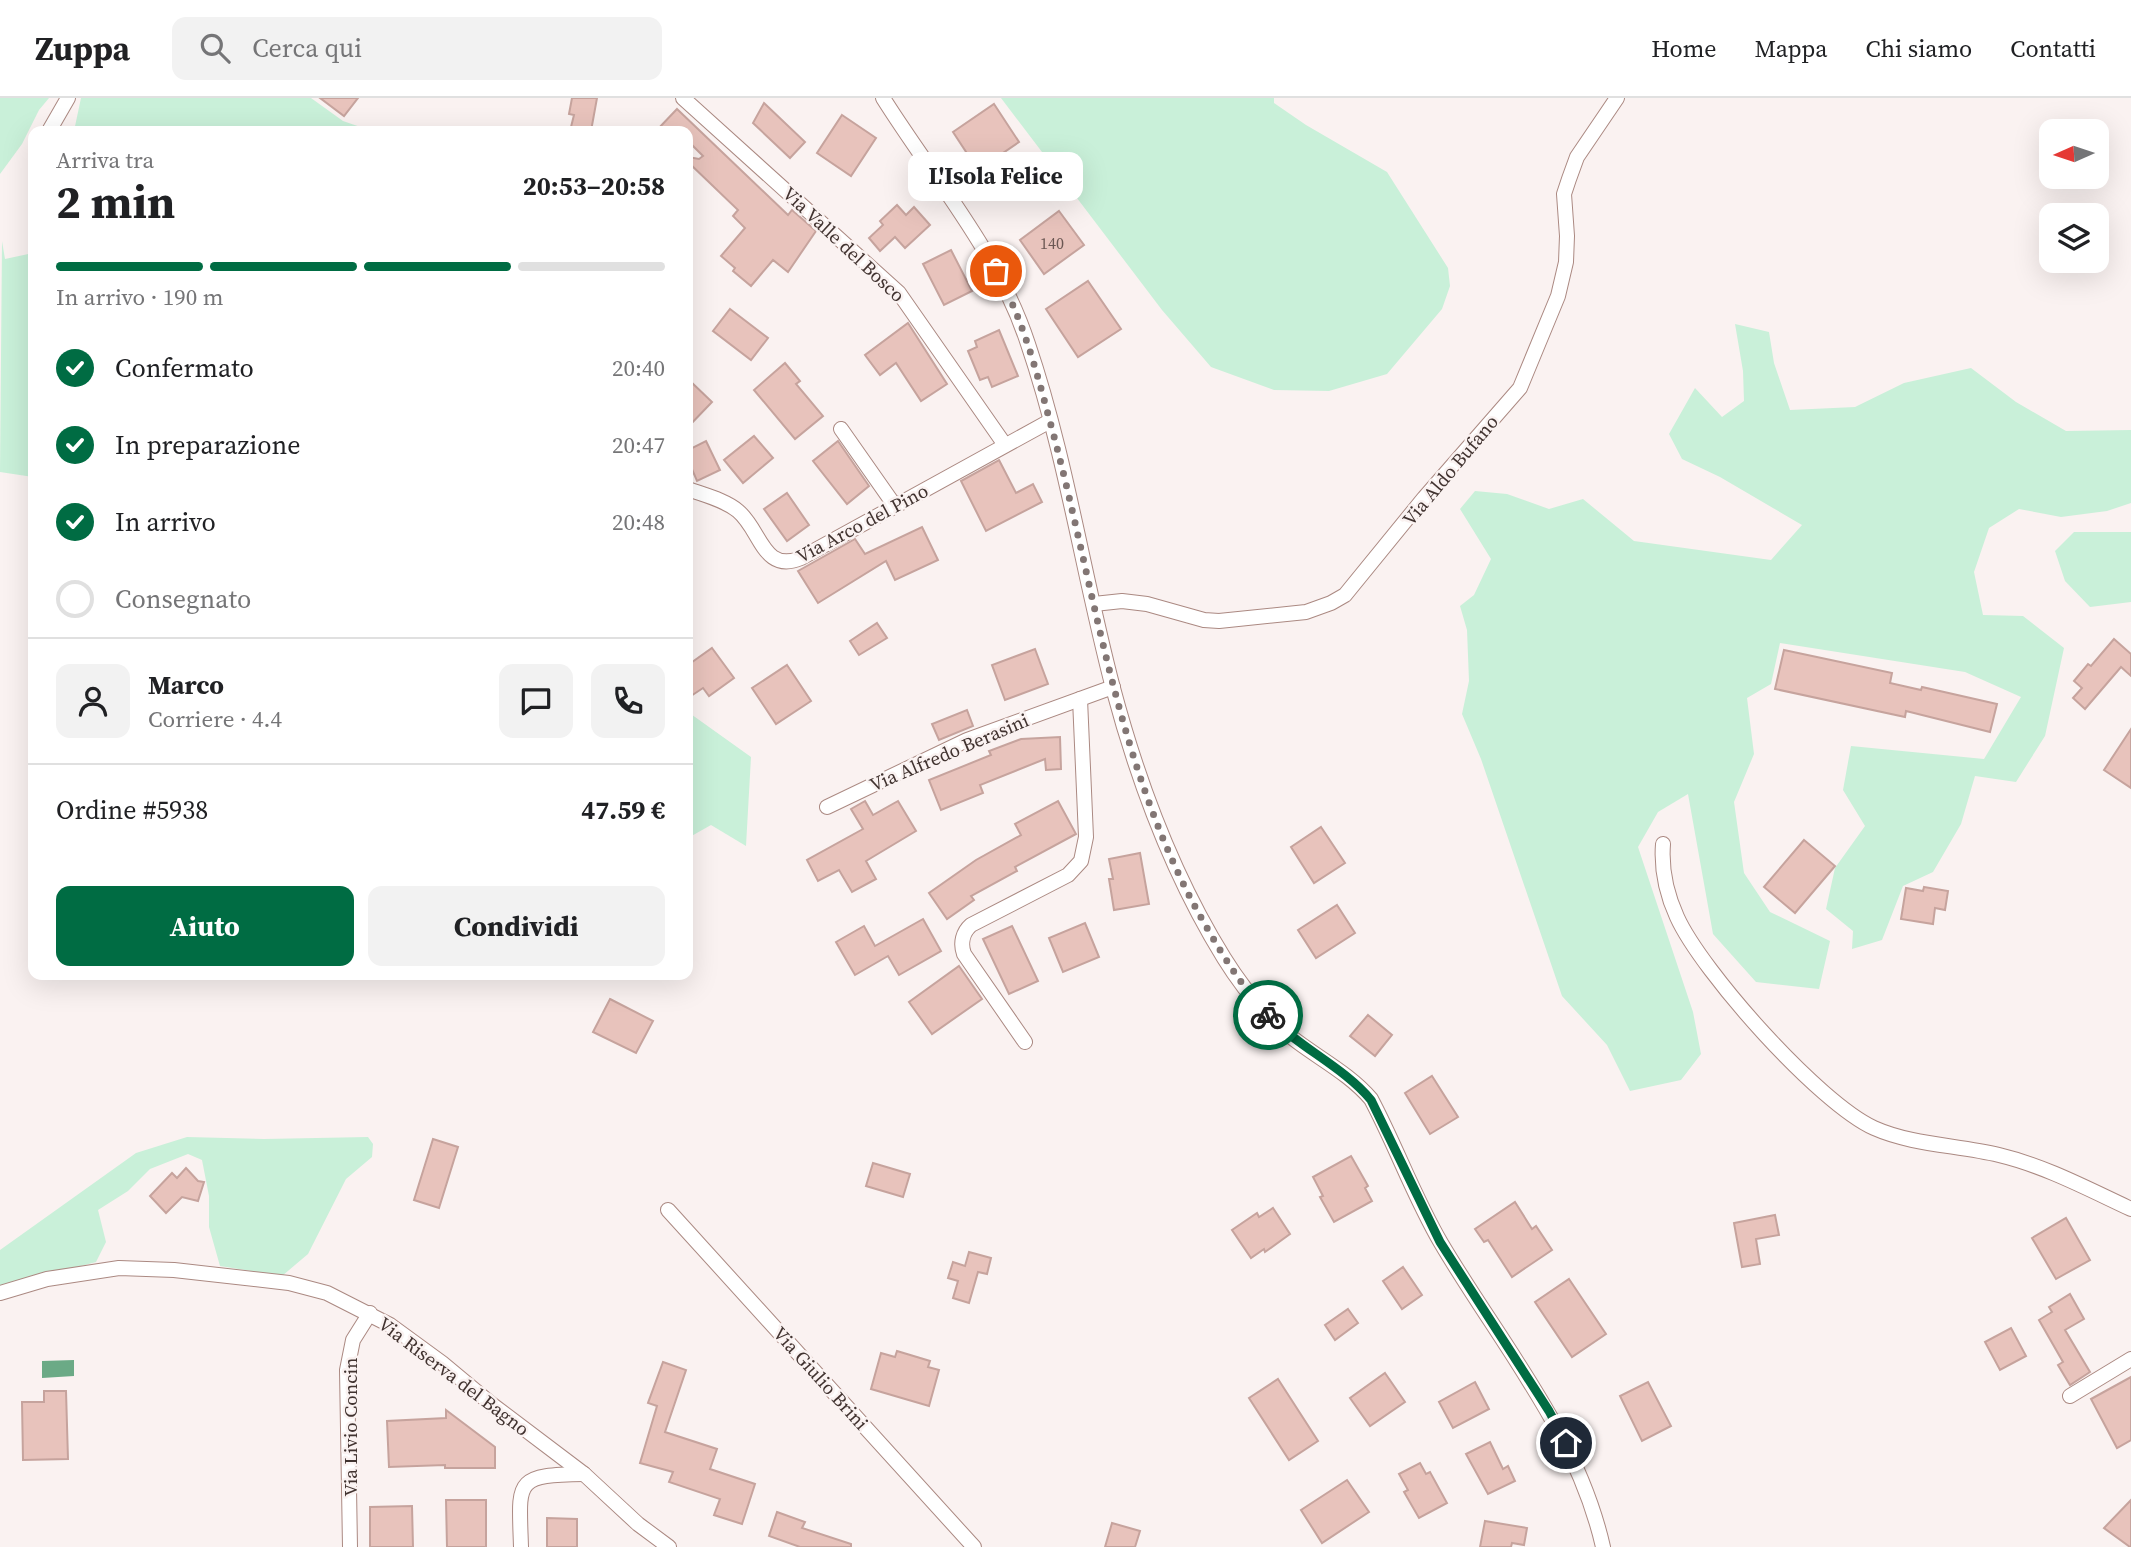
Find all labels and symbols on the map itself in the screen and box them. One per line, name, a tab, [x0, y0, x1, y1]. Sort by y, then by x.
north arrow	[2039, 119, 2109, 189]
callout: L'Isola Felice	[908, 152, 1084, 201]
street label: Via Valle del Bosco	[777, 180, 911, 308]
house number: 140	[1040, 232, 1064, 254]
pin	[966, 241, 1026, 301]
street label: Via Aldo Bufano	[1396, 409, 1504, 531]
street label: Via Arco del Pino	[791, 477, 933, 569]
street label: Via Alfredo Berasini	[865, 707, 1033, 797]
courier	[1233, 980, 1303, 1050]
street label: Via Riserva del Bagno	[373, 1310, 535, 1442]
street label: Via Giulio Brini	[768, 1321, 875, 1436]
street label: Via Livio Concin	[337, 1357, 363, 1497]
pin	[1536, 1413, 1596, 1473]

